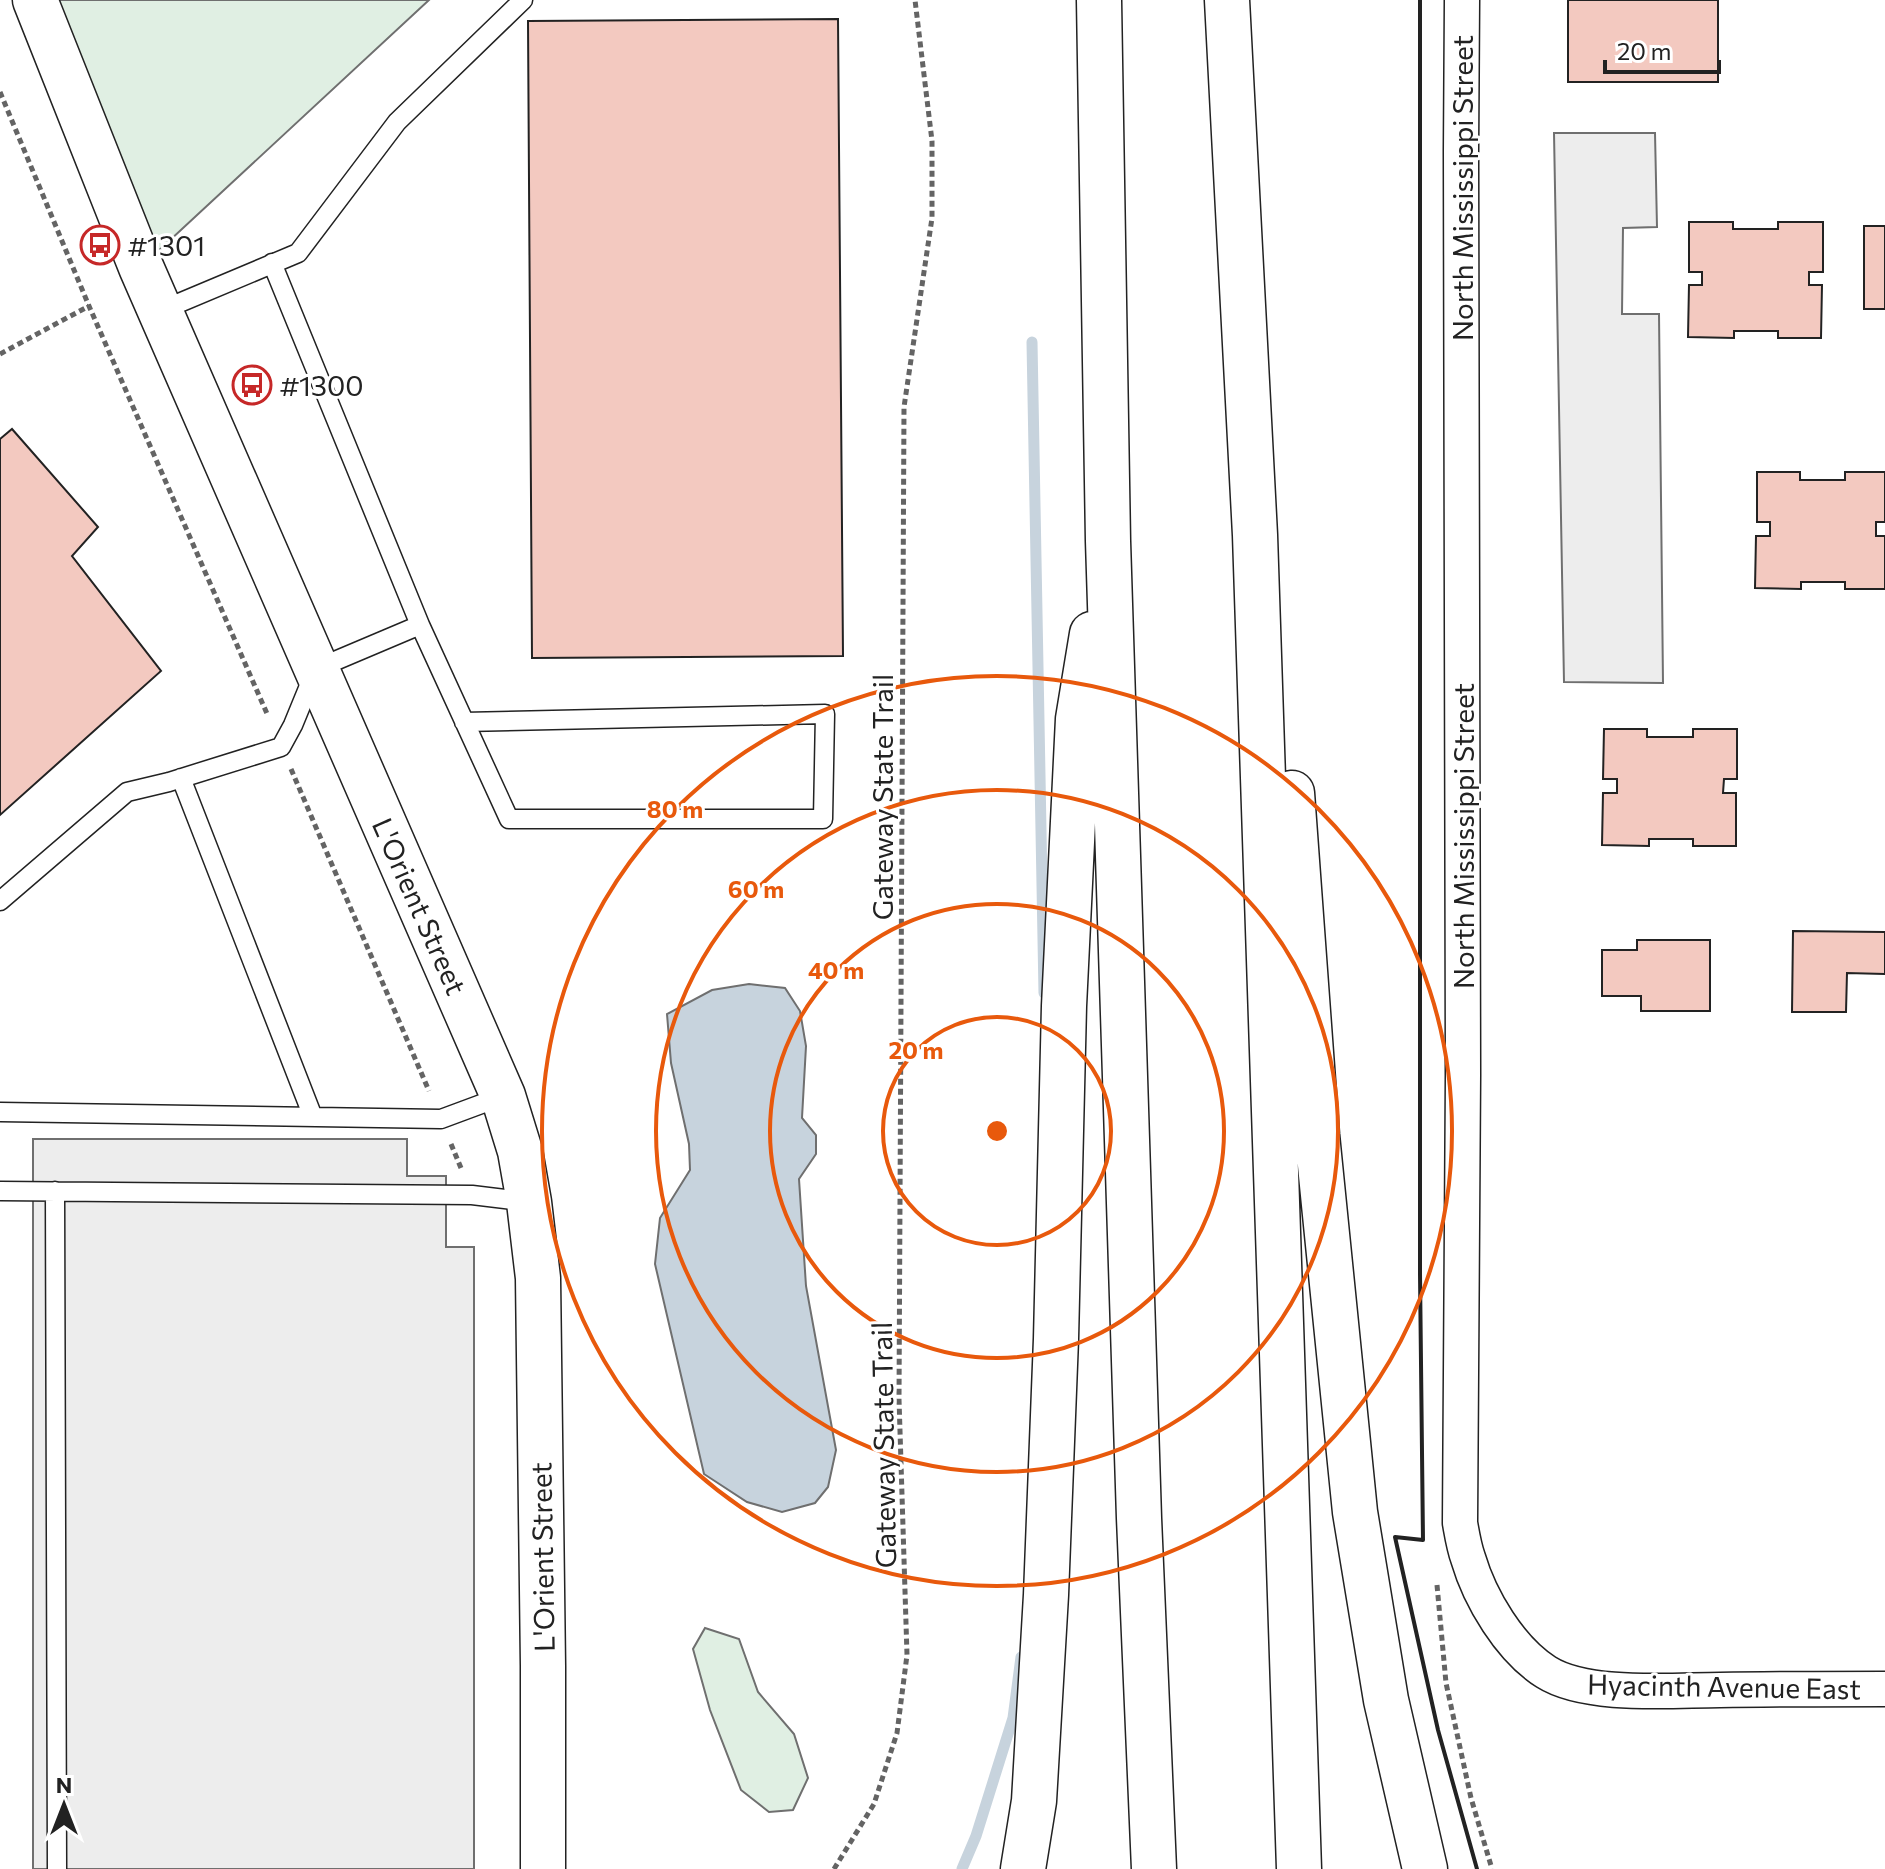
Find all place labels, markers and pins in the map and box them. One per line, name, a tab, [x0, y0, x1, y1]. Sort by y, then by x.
bus stop icon: #1301	[79, 224, 121, 266]
place label: #1301	[128, 228, 205, 262]
bus stop icon: #1300	[231, 364, 273, 406]
place label: #1300	[280, 368, 364, 402]
centre of rings	[983, 1117, 1011, 1145]

